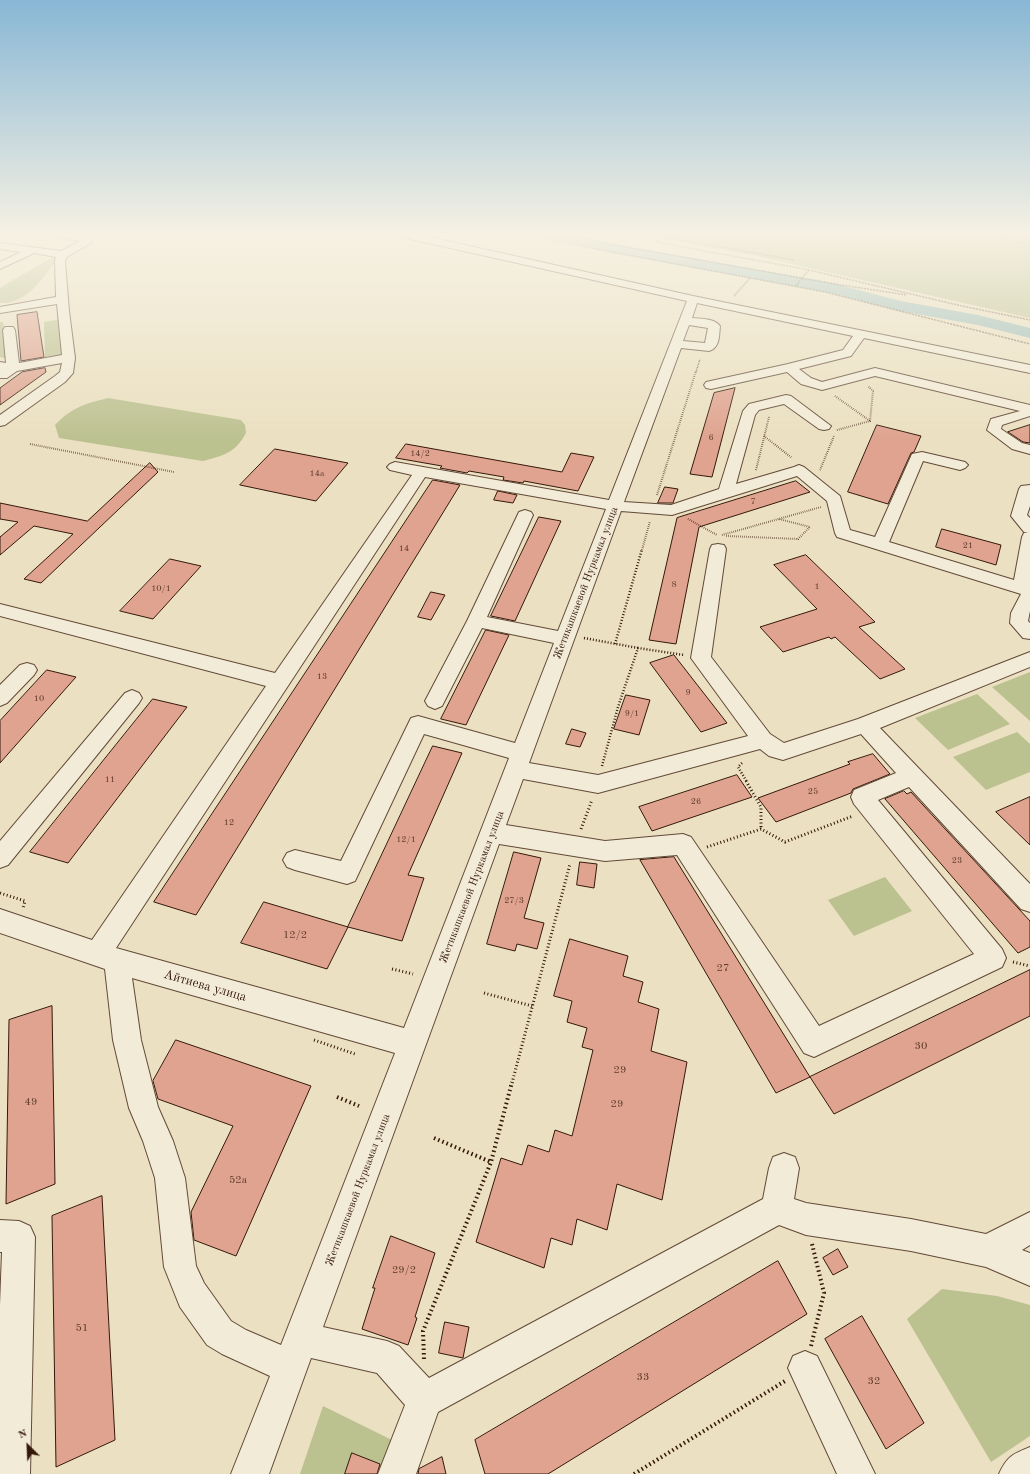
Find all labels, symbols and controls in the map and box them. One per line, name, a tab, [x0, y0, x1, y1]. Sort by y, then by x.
house number: 6	[708, 433, 714, 443]
house number: 14/2	[410, 449, 430, 459]
house number: 14а	[310, 469, 324, 479]
house number: 7	[750, 497, 756, 507]
street label: Жетикашкаевой Нуркамал улица	[551, 505, 621, 661]
house number: 21	[963, 541, 973, 551]
house number: 14	[399, 544, 409, 554]
house number: 8	[671, 580, 677, 590]
house number: 1	[814, 582, 820, 592]
house number: 10/1	[151, 584, 171, 594]
house number: 13	[317, 672, 327, 682]
house number: 9	[685, 688, 691, 698]
house number: 10	[34, 694, 44, 704]
house number: 9/1	[625, 709, 639, 719]
house number: 11	[105, 775, 115, 785]
house number: 25	[808, 787, 818, 797]
house number: 26	[691, 797, 701, 807]
street label: Жетикашкаевой Нуркамал улица	[437, 809, 507, 965]
house number: 12	[224, 818, 234, 828]
house number: 12/1	[396, 835, 416, 845]
house number: 23	[952, 856, 962, 866]
house number: 27/3	[504, 896, 524, 906]
house number: 12/2	[283, 928, 307, 942]
house number: 27	[717, 961, 729, 975]
street label: Айтиева улица	[162, 967, 248, 1005]
house number: 30	[915, 1039, 927, 1053]
house number: 29	[614, 1063, 626, 1077]
house number: 49	[25, 1095, 37, 1109]
house number: 29	[611, 1097, 623, 1111]
street label: Жетикашкаевой Нуркамал улица	[323, 1112, 393, 1268]
house number: 52а	[229, 1173, 247, 1187]
house number: 29/2	[392, 1263, 416, 1277]
house number: 51	[76, 1321, 88, 1335]
house number: 33	[637, 1370, 649, 1384]
house number: 32	[868, 1374, 880, 1388]
north arrow	[8, 1426, 48, 1466]
text: N	[17, 1428, 29, 1441]

